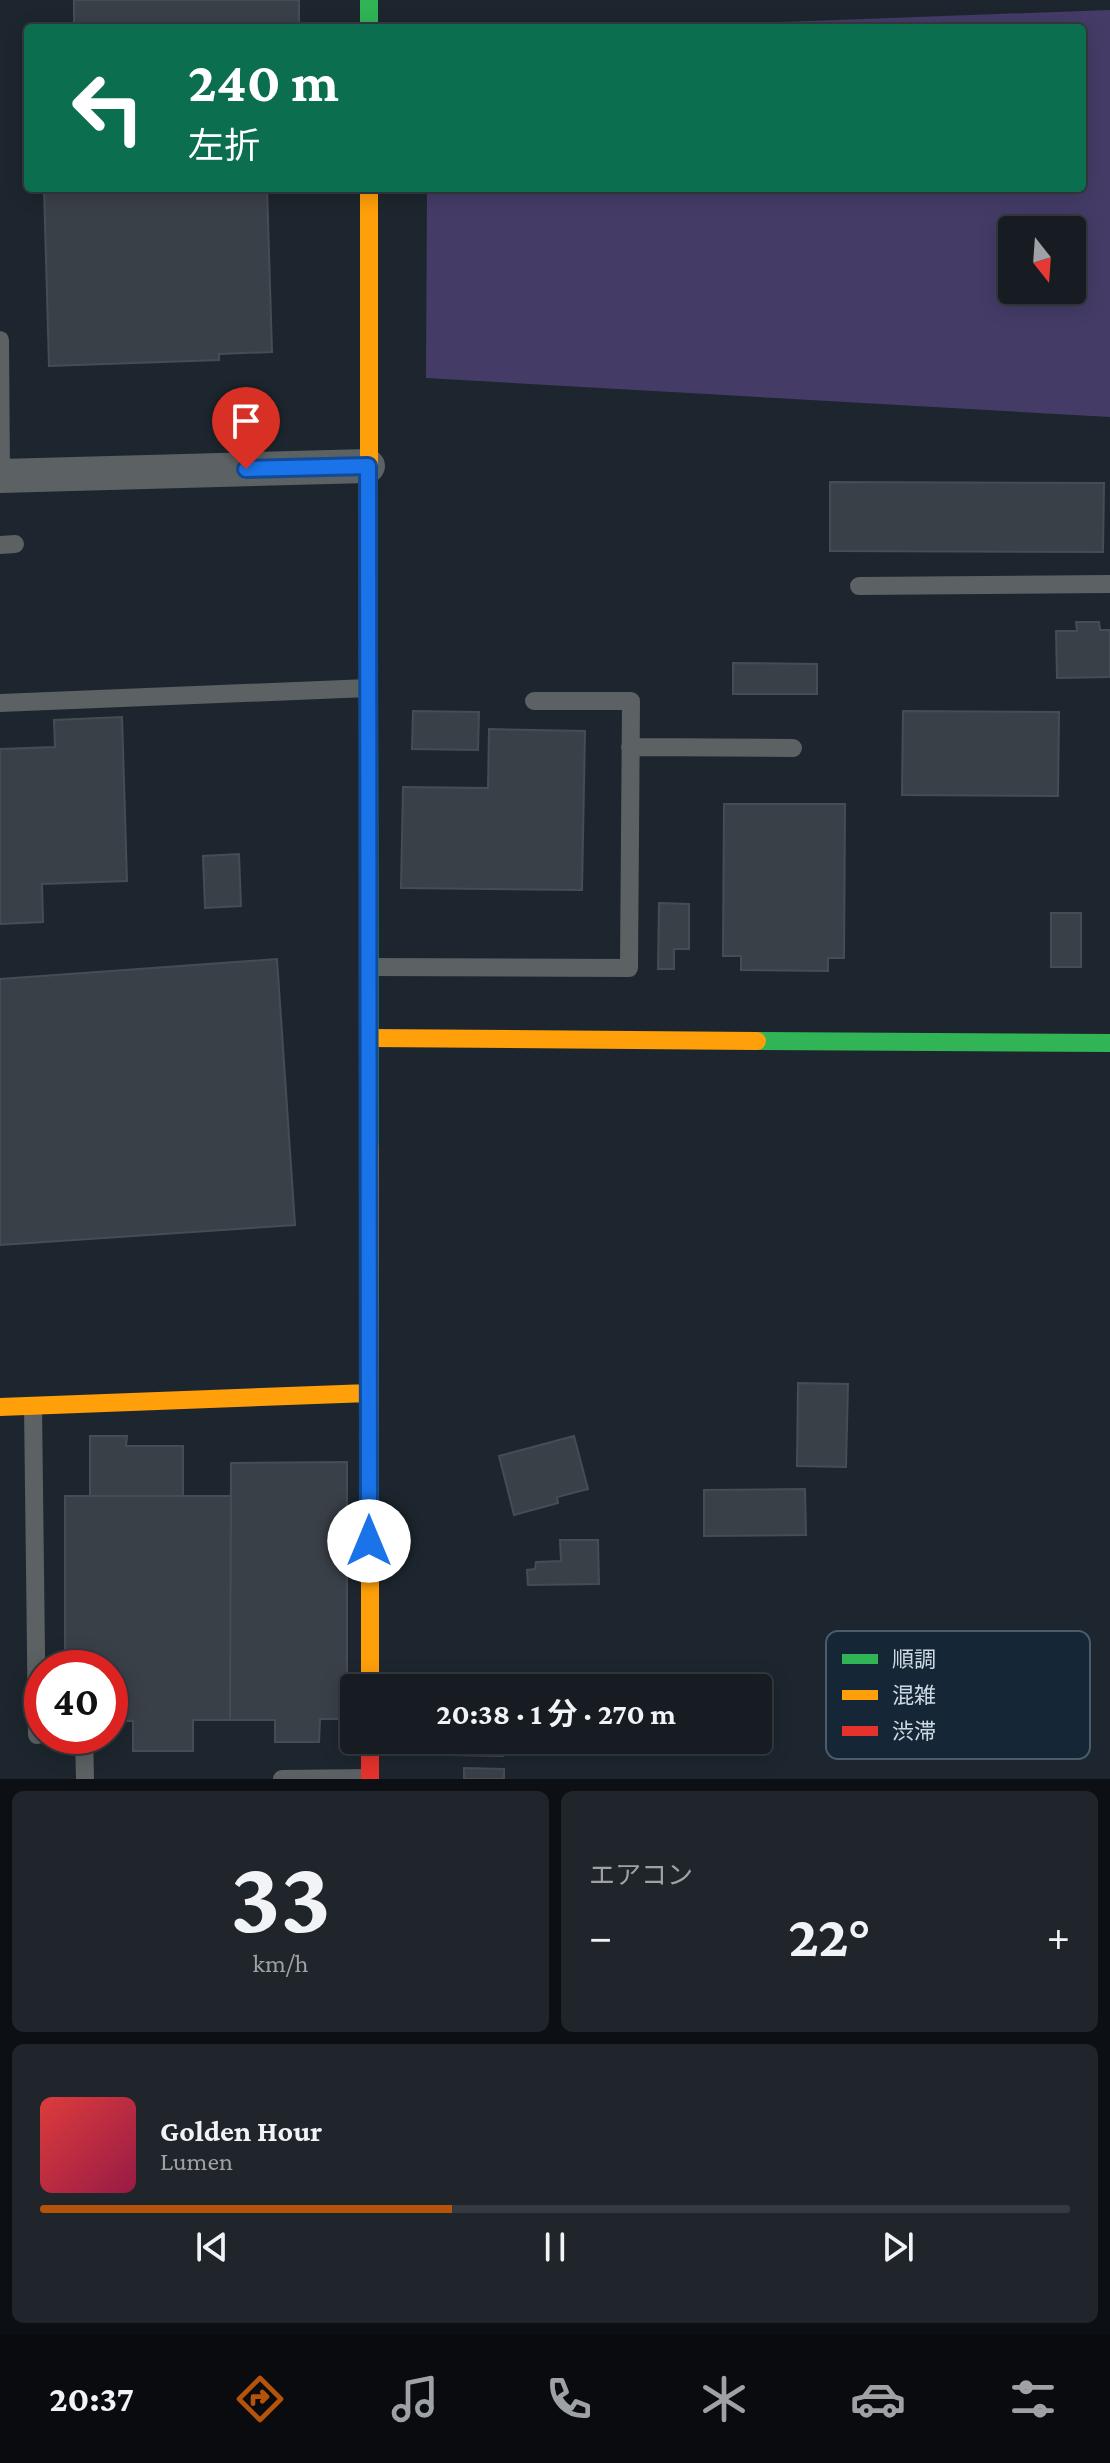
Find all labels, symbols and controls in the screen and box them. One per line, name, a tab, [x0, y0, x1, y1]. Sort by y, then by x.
text: 240 m	[188, 51, 339, 113]
icon: left	[56, 56, 160, 160]
text: 左折	[188, 126, 260, 166]
north arrow	[998, 216, 1086, 304]
map controls	[998, 216, 1086, 304]
pin	[212, 387, 280, 469]
icon: arrive	[224, 399, 268, 443]
position arrow	[327, 1499, 411, 1583]
legend	[826, 1631, 1090, 1759]
text: 順調	[892, 1647, 936, 1672]
speed limit sign: 40	[24, 1650, 128, 1754]
text: 混雑	[892, 1683, 936, 1708]
text: 20:38 · 1 分 · 270 m	[436, 1697, 676, 1730]
text: 渋滞	[892, 1719, 936, 1744]
text: 33	[230, 1839, 331, 1954]
text: エアコン	[589, 1861, 693, 1890]
text: 22°	[788, 1902, 871, 1969]
text: −	[589, 1912, 612, 1960]
text: +	[1047, 1912, 1070, 1960]
text: km/h	[252, 1949, 309, 1978]
text: Golden Hour	[160, 2114, 322, 2147]
text: Lumen	[160, 2147, 233, 2176]
icon: previous	[190, 2225, 234, 2269]
icon: pause	[533, 2225, 577, 2269]
icon: next	[876, 2225, 920, 2269]
icon: directions	[232, 2371, 288, 2427]
icon: music	[387, 2371, 443, 2427]
icon: phone	[541, 2371, 597, 2427]
icon: climate	[696, 2371, 752, 2427]
icon: car	[850, 2371, 906, 2427]
icon: filters	[1005, 2371, 1061, 2427]
text: 20:37	[49, 2379, 134, 2419]

